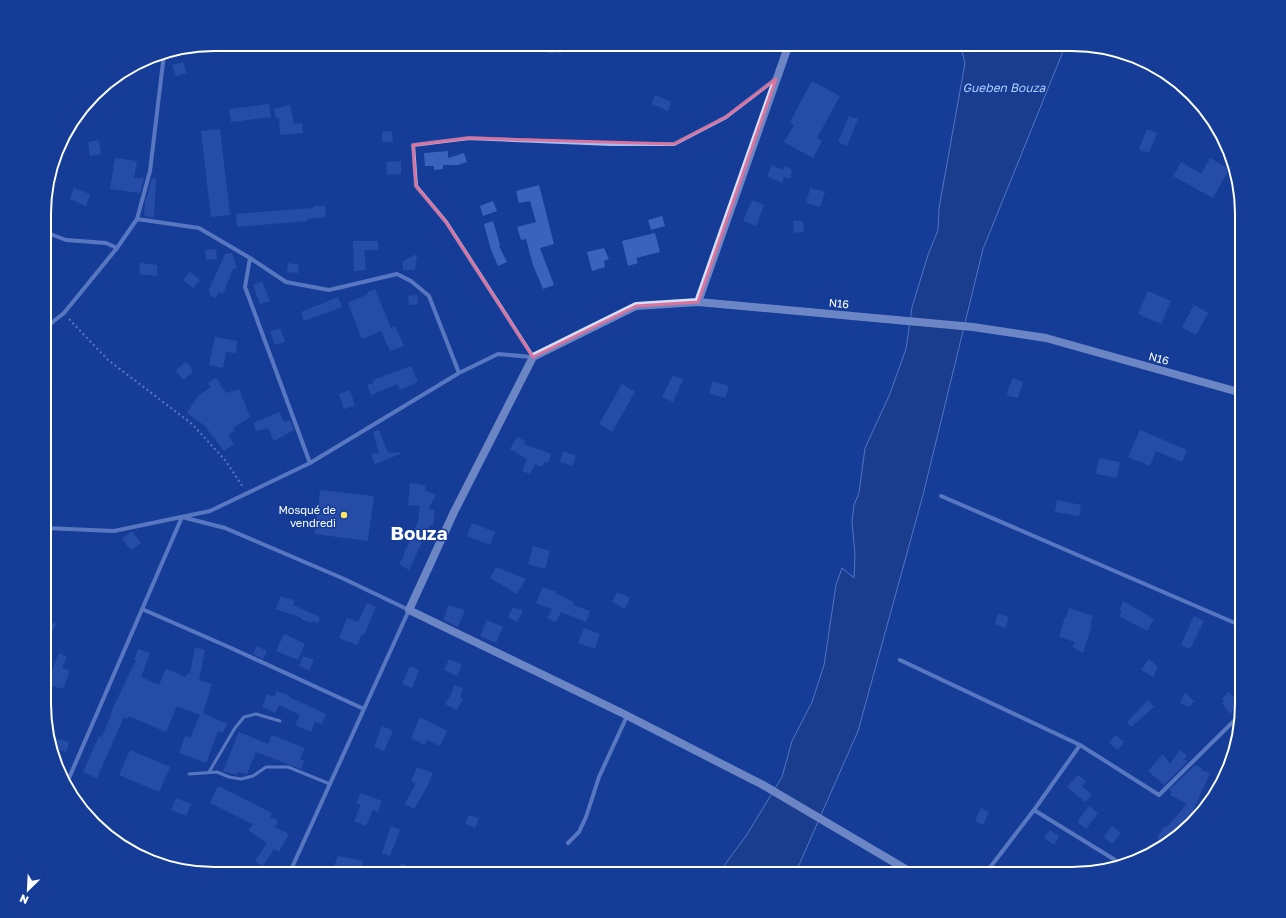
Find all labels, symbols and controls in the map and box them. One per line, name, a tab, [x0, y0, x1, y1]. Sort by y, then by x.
water label: Gueben Bouza	[963, 80, 1047, 95]
street label: N16	[828, 296, 850, 310]
street label: N16	[1147, 349, 1171, 367]
place label: Mosqué de vendredi	[278, 503, 336, 529]
marker: Mosqué de vendredi	[339, 510, 349, 520]
district label: Bouza	[391, 521, 447, 544]
north arrow	[8, 870, 48, 910]
text: N	[17, 892, 30, 907]

